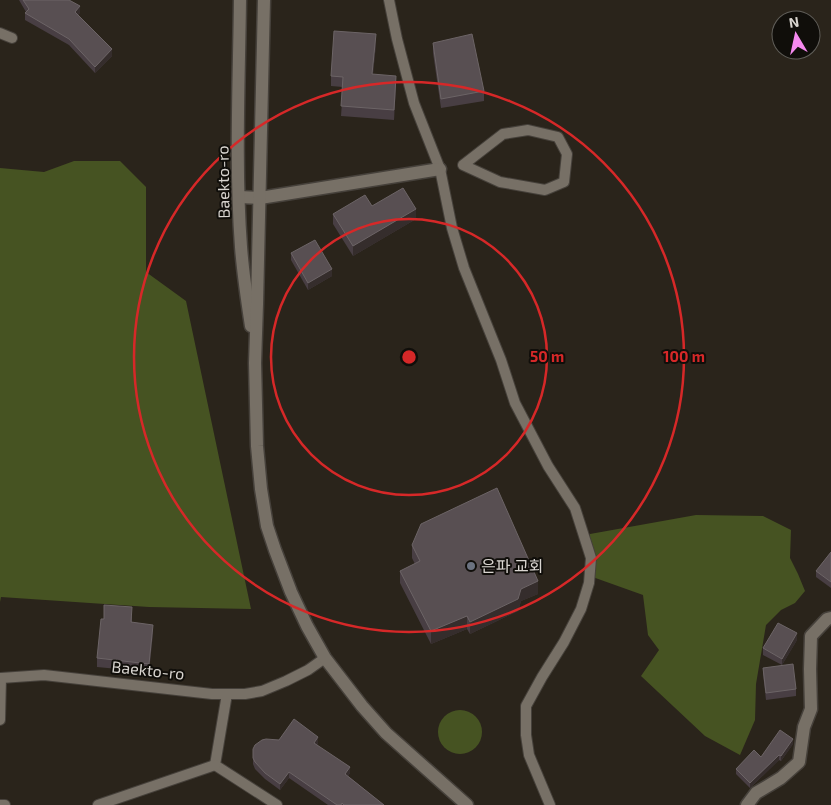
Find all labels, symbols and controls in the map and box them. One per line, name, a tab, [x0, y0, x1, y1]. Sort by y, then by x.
north arrow	[771, 10, 821, 60]
text: N	[788, 12, 800, 31]
street label: Baekto-ro	[212, 145, 233, 219]
text: 50 m	[530, 347, 564, 365]
text: 100 m	[663, 347, 705, 365]
centre of rings	[400, 348, 418, 366]
place label: 은파 교회	[481, 556, 543, 575]
marker: 은파 교회	[465, 560, 477, 572]
street label: Baekto-ro	[111, 656, 185, 683]

